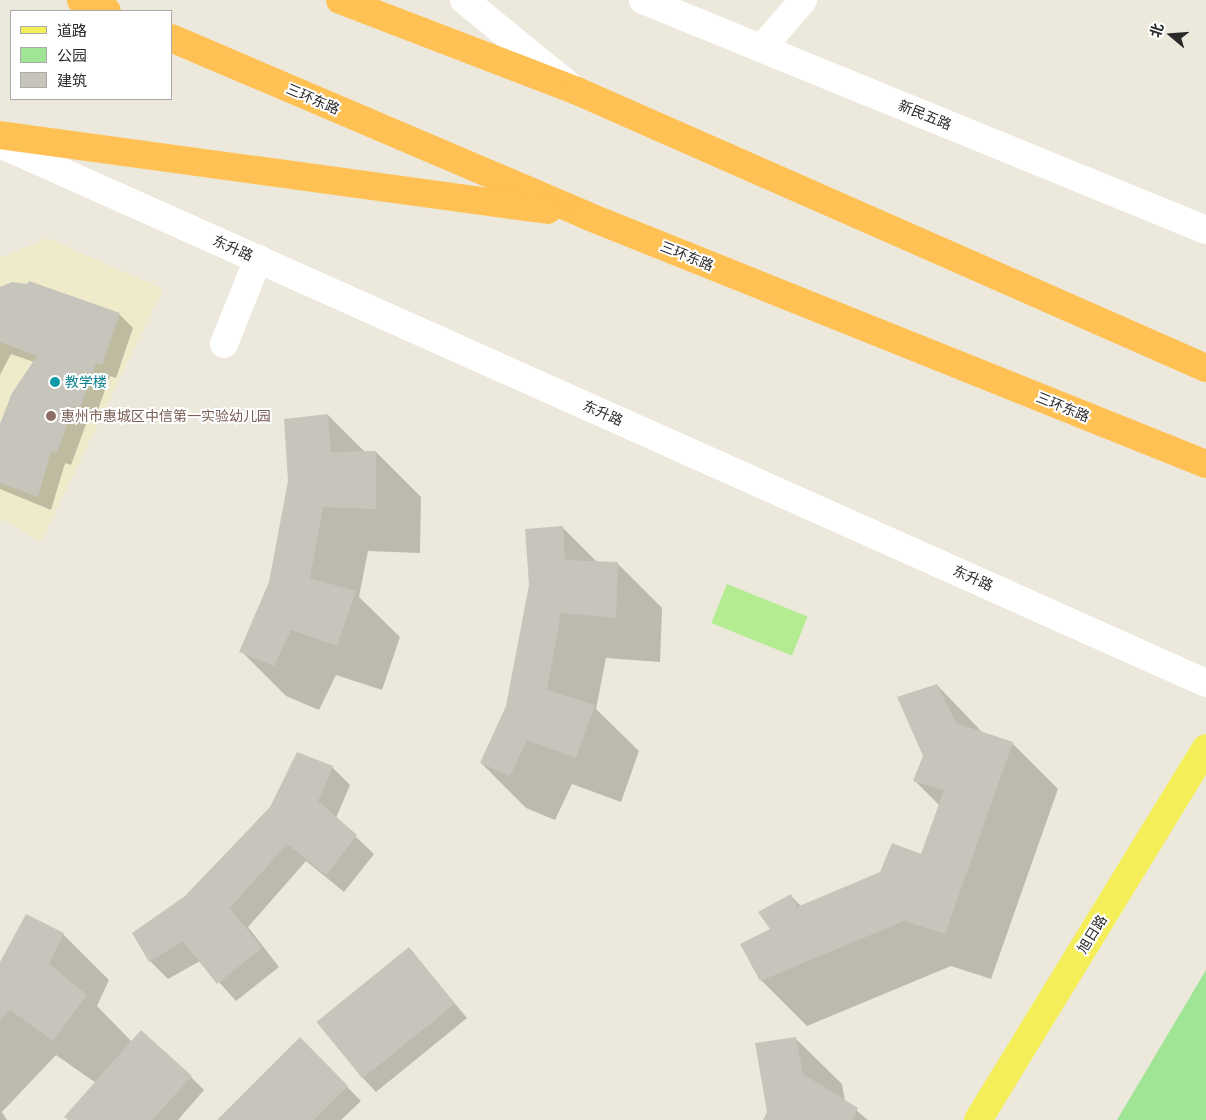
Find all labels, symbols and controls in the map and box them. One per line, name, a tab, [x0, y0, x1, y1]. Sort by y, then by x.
legend	[10, 10, 172, 100]
north arrow	[1146, 10, 1196, 60]
text: 北	[1147, 21, 1167, 39]
text: 道路	[57, 22, 87, 40]
text: 公园	[57, 47, 87, 65]
text: 建筑	[57, 72, 87, 90]
street label: 三环东路	[284, 80, 342, 118]
street label: 新民五路	[896, 97, 954, 133]
street label: 东升路	[210, 232, 256, 264]
street label: 三环东路	[658, 238, 716, 274]
place label: 教学楼	[65, 374, 107, 390]
marker: 教学楼	[49, 376, 61, 388]
street label: 三环东路	[1034, 389, 1092, 425]
street label: 东升路	[580, 397, 626, 429]
place label: 惠州市惠城区中信第一实验幼儿园	[61, 408, 271, 424]
marker: 惠州市惠城区中信第一实验幼儿园	[45, 410, 57, 422]
street label: 东升路	[950, 562, 996, 594]
street label: 旭日路	[1074, 912, 1110, 956]

